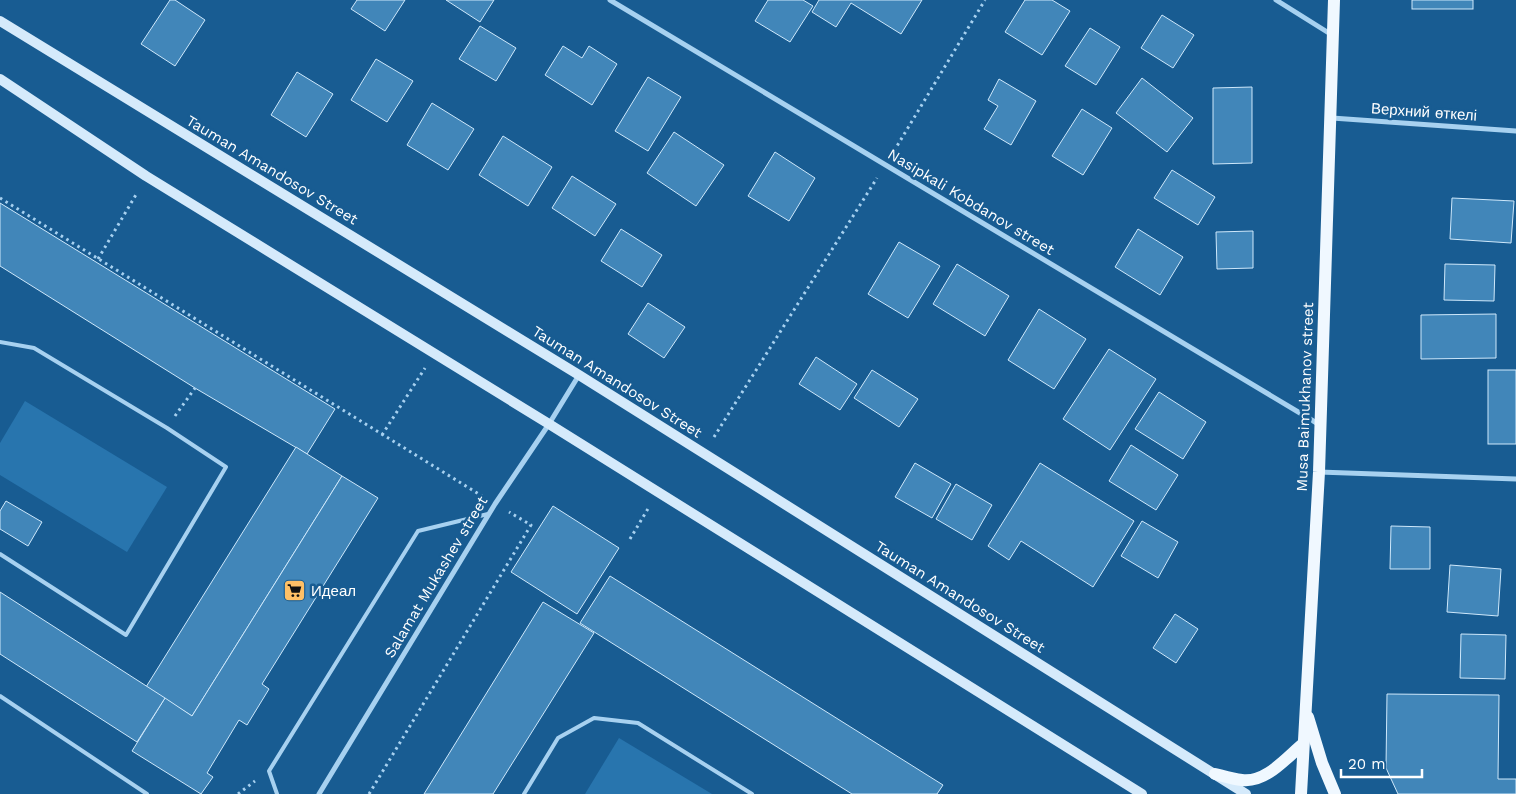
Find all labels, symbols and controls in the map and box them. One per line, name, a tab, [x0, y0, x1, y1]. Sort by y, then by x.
street label: Верхний өткелі	[1370, 99, 1478, 125]
street label: Tauman Amandosov Street	[183, 112, 362, 229]
street label: Nasipkali Kobdanov street	[884, 145, 1058, 259]
street label: Musa Baimukhanov street	[1293, 301, 1317, 492]
street label: Tauman Amandosov Street	[529, 322, 706, 442]
street label: Salamat Mukashev street	[381, 492, 492, 661]
street label: Tauman Amandosov Street	[872, 537, 1049, 657]
supermarket icon: Идеал	[283, 579, 307, 603]
place label: Идеал	[311, 582, 356, 600]
scale bar	[1341, 746, 1422, 778]
text: 20 m	[1348, 755, 1386, 773]

